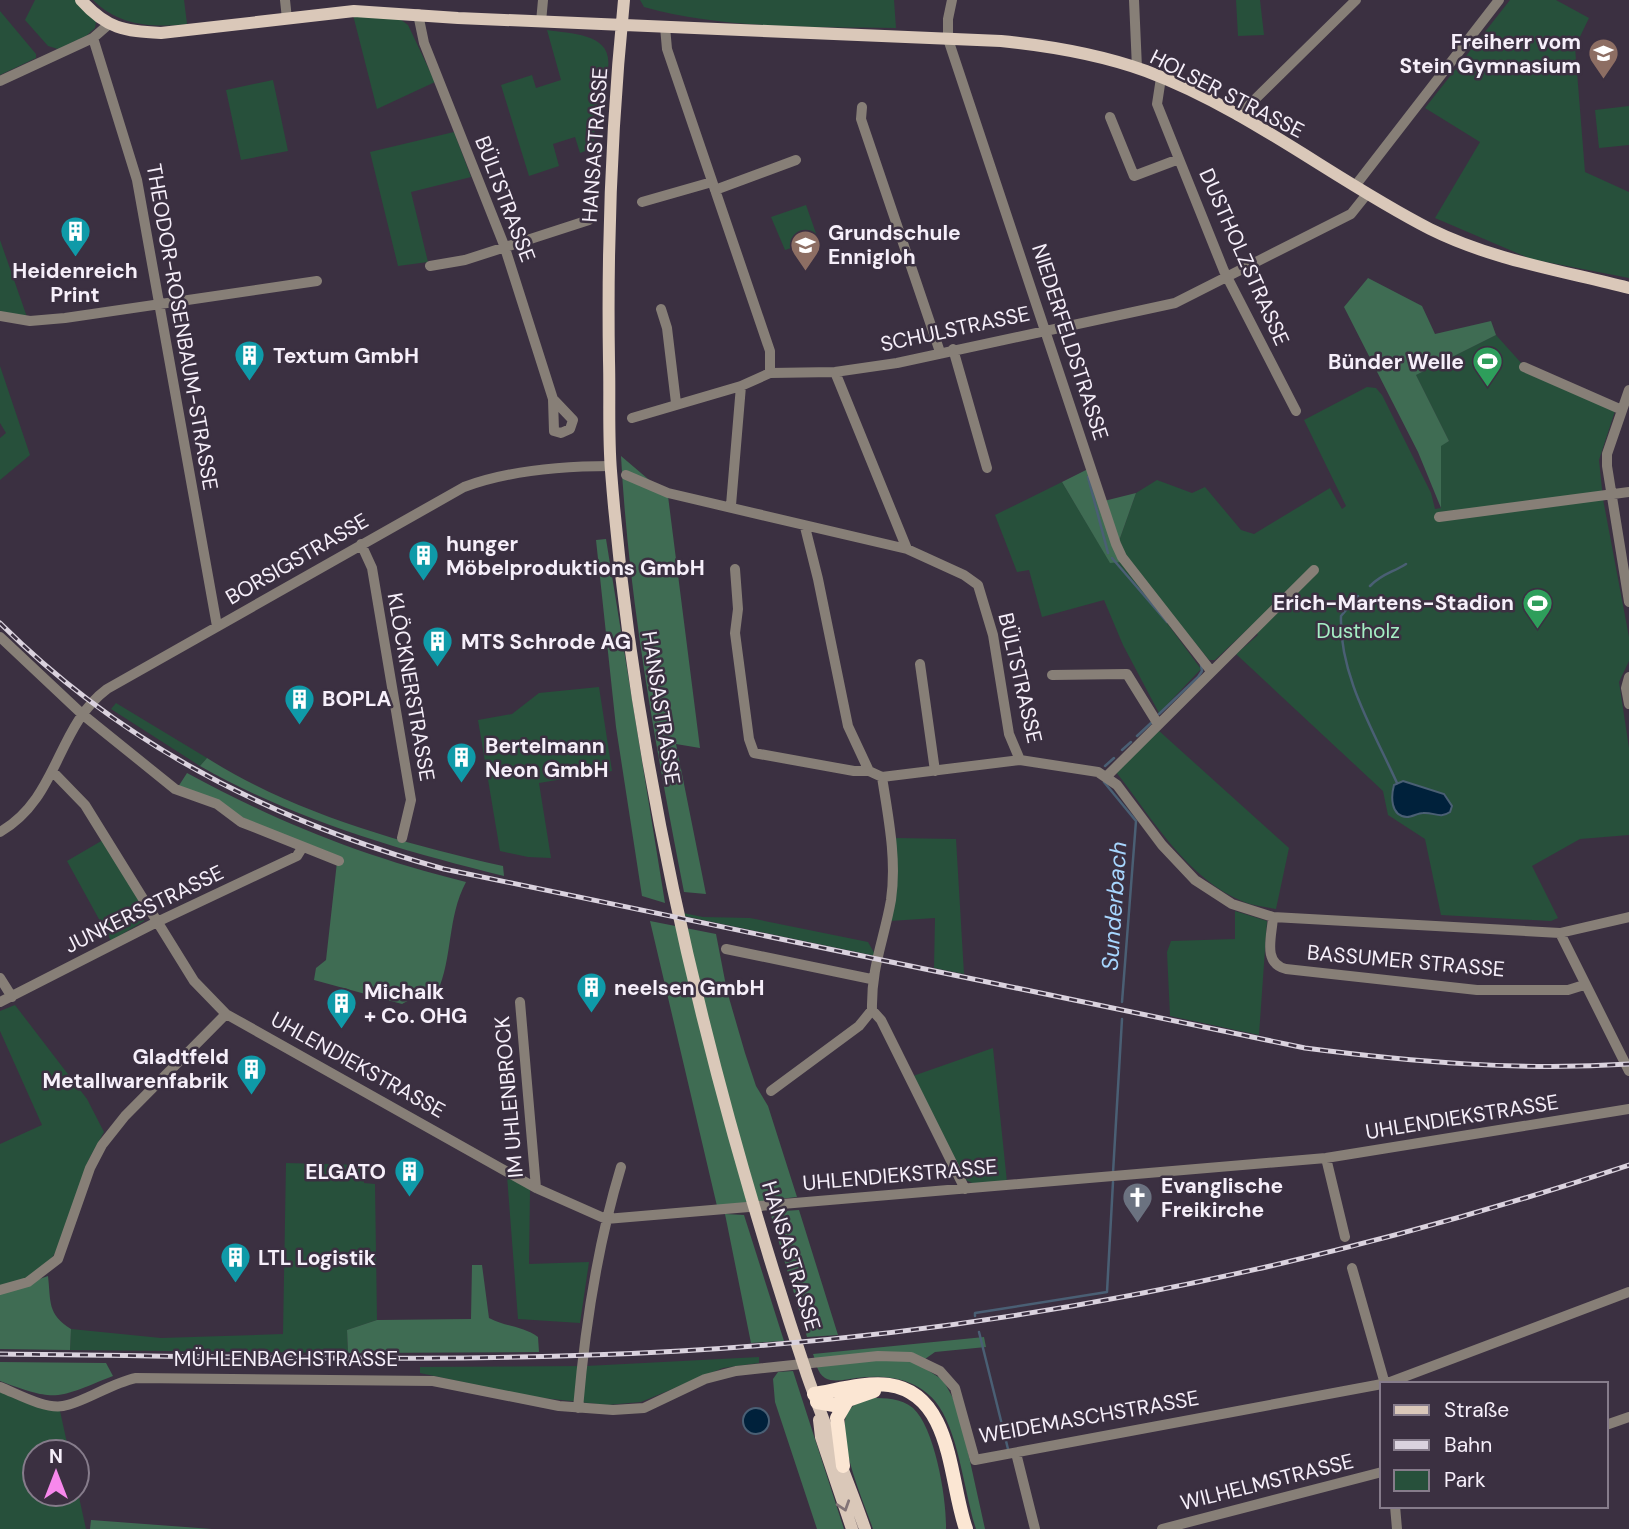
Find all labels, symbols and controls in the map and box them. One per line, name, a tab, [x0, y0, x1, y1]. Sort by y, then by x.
place label: Freiherr vom Stein Gymnasium	[1400, 28, 1581, 80]
school or university icon: Freiherr vom Stein Gymnasium	[1587, 37, 1621, 81]
street label: HOLSER STRASSE	[1145, 43, 1309, 145]
street label: HANSASTRASSE	[576, 67, 614, 223]
street label: BÜLTSTRASSE	[468, 132, 542, 266]
street label: THEODOR-ROSENBAUM-STRASSE	[139, 162, 225, 492]
street label: DUSTHOLZSTRASSE	[1192, 164, 1296, 350]
building icon: Heidenreich Print	[58, 214, 92, 258]
place label: Grundschule Ennigloh	[828, 219, 961, 271]
school or university icon: Grundschule Ennigloh	[788, 228, 822, 272]
street label: NIEDERFELDSTRASSE	[1025, 240, 1115, 444]
place label: Heidenreich Print	[12, 257, 138, 309]
street label: SCHULSTRASSE	[878, 300, 1032, 358]
building icon: Textum GmbH	[233, 339, 267, 383]
place label: Textum GmbH	[273, 342, 419, 370]
sports icon: Bünder Welle	[1470, 345, 1504, 389]
place label: Bünder Welle	[1328, 348, 1464, 376]
street label: BORSIGSTRASSE	[220, 507, 374, 611]
place label: hunger Möbelproduktions GmbH	[446, 530, 705, 582]
building icon: hunger Möbelproduktions GmbH	[406, 539, 440, 583]
sports icon: Erich-Martens-Stadion	[1520, 586, 1554, 630]
place label: Erich-Martens-Stadion	[1273, 589, 1514, 617]
street label: KLÖCKNERSTRASSE	[381, 591, 441, 783]
street label: BÜLTSTRASSE	[991, 610, 1049, 746]
park label: Dustholz	[1316, 617, 1400, 645]
building icon: MTS Schrode AG	[421, 625, 455, 669]
place label: MTS Schrode AG	[461, 628, 631, 656]
street label: HANSASTRASSE	[635, 629, 687, 787]
building icon: BOPLA	[282, 682, 316, 726]
place label: BOPLA	[322, 685, 391, 713]
place label: Bertelmann Neon GmbH	[485, 732, 609, 784]
building icon: Bertelmann Neon GmbH	[445, 741, 479, 785]
water label: Sunderbach	[1095, 841, 1133, 971]
street label: JUNKERSSTRASSE	[60, 858, 228, 960]
street label: BASSUMER STRASSE	[1306, 938, 1506, 984]
building icon: neelsen GmbH	[574, 971, 608, 1015]
place label: neelsen GmbH	[614, 974, 764, 1002]
place label: Michalk + Co. OHG	[364, 978, 467, 1030]
building icon: Michalk + Co. OHG	[324, 987, 358, 1031]
street label: UHLENDIEKSTRASSE	[266, 1005, 450, 1125]
street label: IM UHLENBROCK	[488, 1015, 530, 1179]
place label: Gladtfeld Metallwarenfabrik	[42, 1043, 229, 1095]
building icon: Gladtfeld Metallwarenfabrik	[235, 1052, 269, 1096]
street label: UHLENDIEKSTRASSE	[1363, 1088, 1561, 1146]
street label: UHLENDIEKSTRASSE	[802, 1153, 998, 1197]
building icon: ELGATO	[392, 1155, 426, 1199]
place label: ELGATO	[305, 1158, 386, 1186]
place label: Evanglische Freikirche	[1161, 1172, 1283, 1224]
street label: HANSASTRASSE	[755, 1178, 827, 1334]
church icon: Evanglische Freikirche	[1121, 1181, 1155, 1225]
building icon: LTL Logistik	[218, 1241, 252, 1285]
place label: LTL Logistik	[258, 1244, 376, 1272]
street label: MÜHLENBACHSTRASSE	[174, 1345, 398, 1373]
legend	[1380, 1382, 1608, 1508]
street label: WEIDEMASCHSTRASSE	[977, 1384, 1201, 1450]
text: Straße	[1444, 1396, 1509, 1424]
text: Bahn	[1444, 1431, 1492, 1459]
north arrow	[21, 1438, 91, 1508]
text: N	[49, 1444, 63, 1469]
street label: WILHELMSTRASSE	[1178, 1447, 1356, 1517]
text: Park	[1444, 1466, 1486, 1494]
one-way arrow	[836, 1500, 851, 1512]

